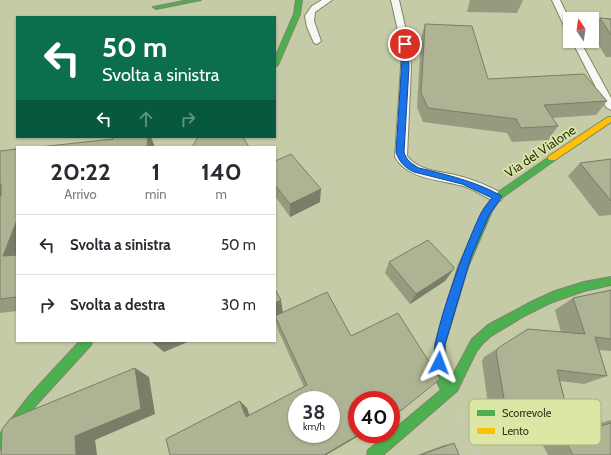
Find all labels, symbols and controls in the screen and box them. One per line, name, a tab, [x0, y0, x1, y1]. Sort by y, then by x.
north arrow	[563, 12, 599, 48]
map controls	[563, 12, 599, 48]
pin	[388, 27, 422, 61]
text: 50 m	[102, 30, 167, 64]
icon: left	[36, 32, 88, 84]
icon: arrive	[394, 33, 416, 55]
text: Svolta a sinistra	[102, 64, 219, 86]
icon: left	[93, 108, 115, 130]
icon: ahead	[135, 108, 157, 130]
icon: right	[177, 108, 199, 130]
street label: Via del Vialone	[502, 121, 579, 181]
text: 20:22	[50, 157, 111, 186]
text: 1	[151, 157, 160, 186]
text: 140	[201, 157, 242, 186]
text: Arrivo	[64, 186, 97, 202]
text: min	[145, 186, 167, 202]
text: m	[216, 186, 227, 202]
icon: left	[36, 234, 58, 256]
text: Svolta a sinistra	[70, 236, 171, 254]
text: 50 m	[221, 236, 256, 254]
icon: right	[36, 294, 58, 316]
text: Svolta a destra	[70, 296, 165, 314]
text: 30 m	[221, 296, 256, 314]
position arrow	[418, 342, 460, 384]
speed limit sign: 40	[348, 391, 400, 443]
legend	[469, 399, 601, 445]
text: 38	[303, 400, 325, 424]
text: Scorrevole	[502, 406, 552, 420]
text: km/h	[303, 420, 325, 433]
text: Lento	[502, 424, 529, 438]

